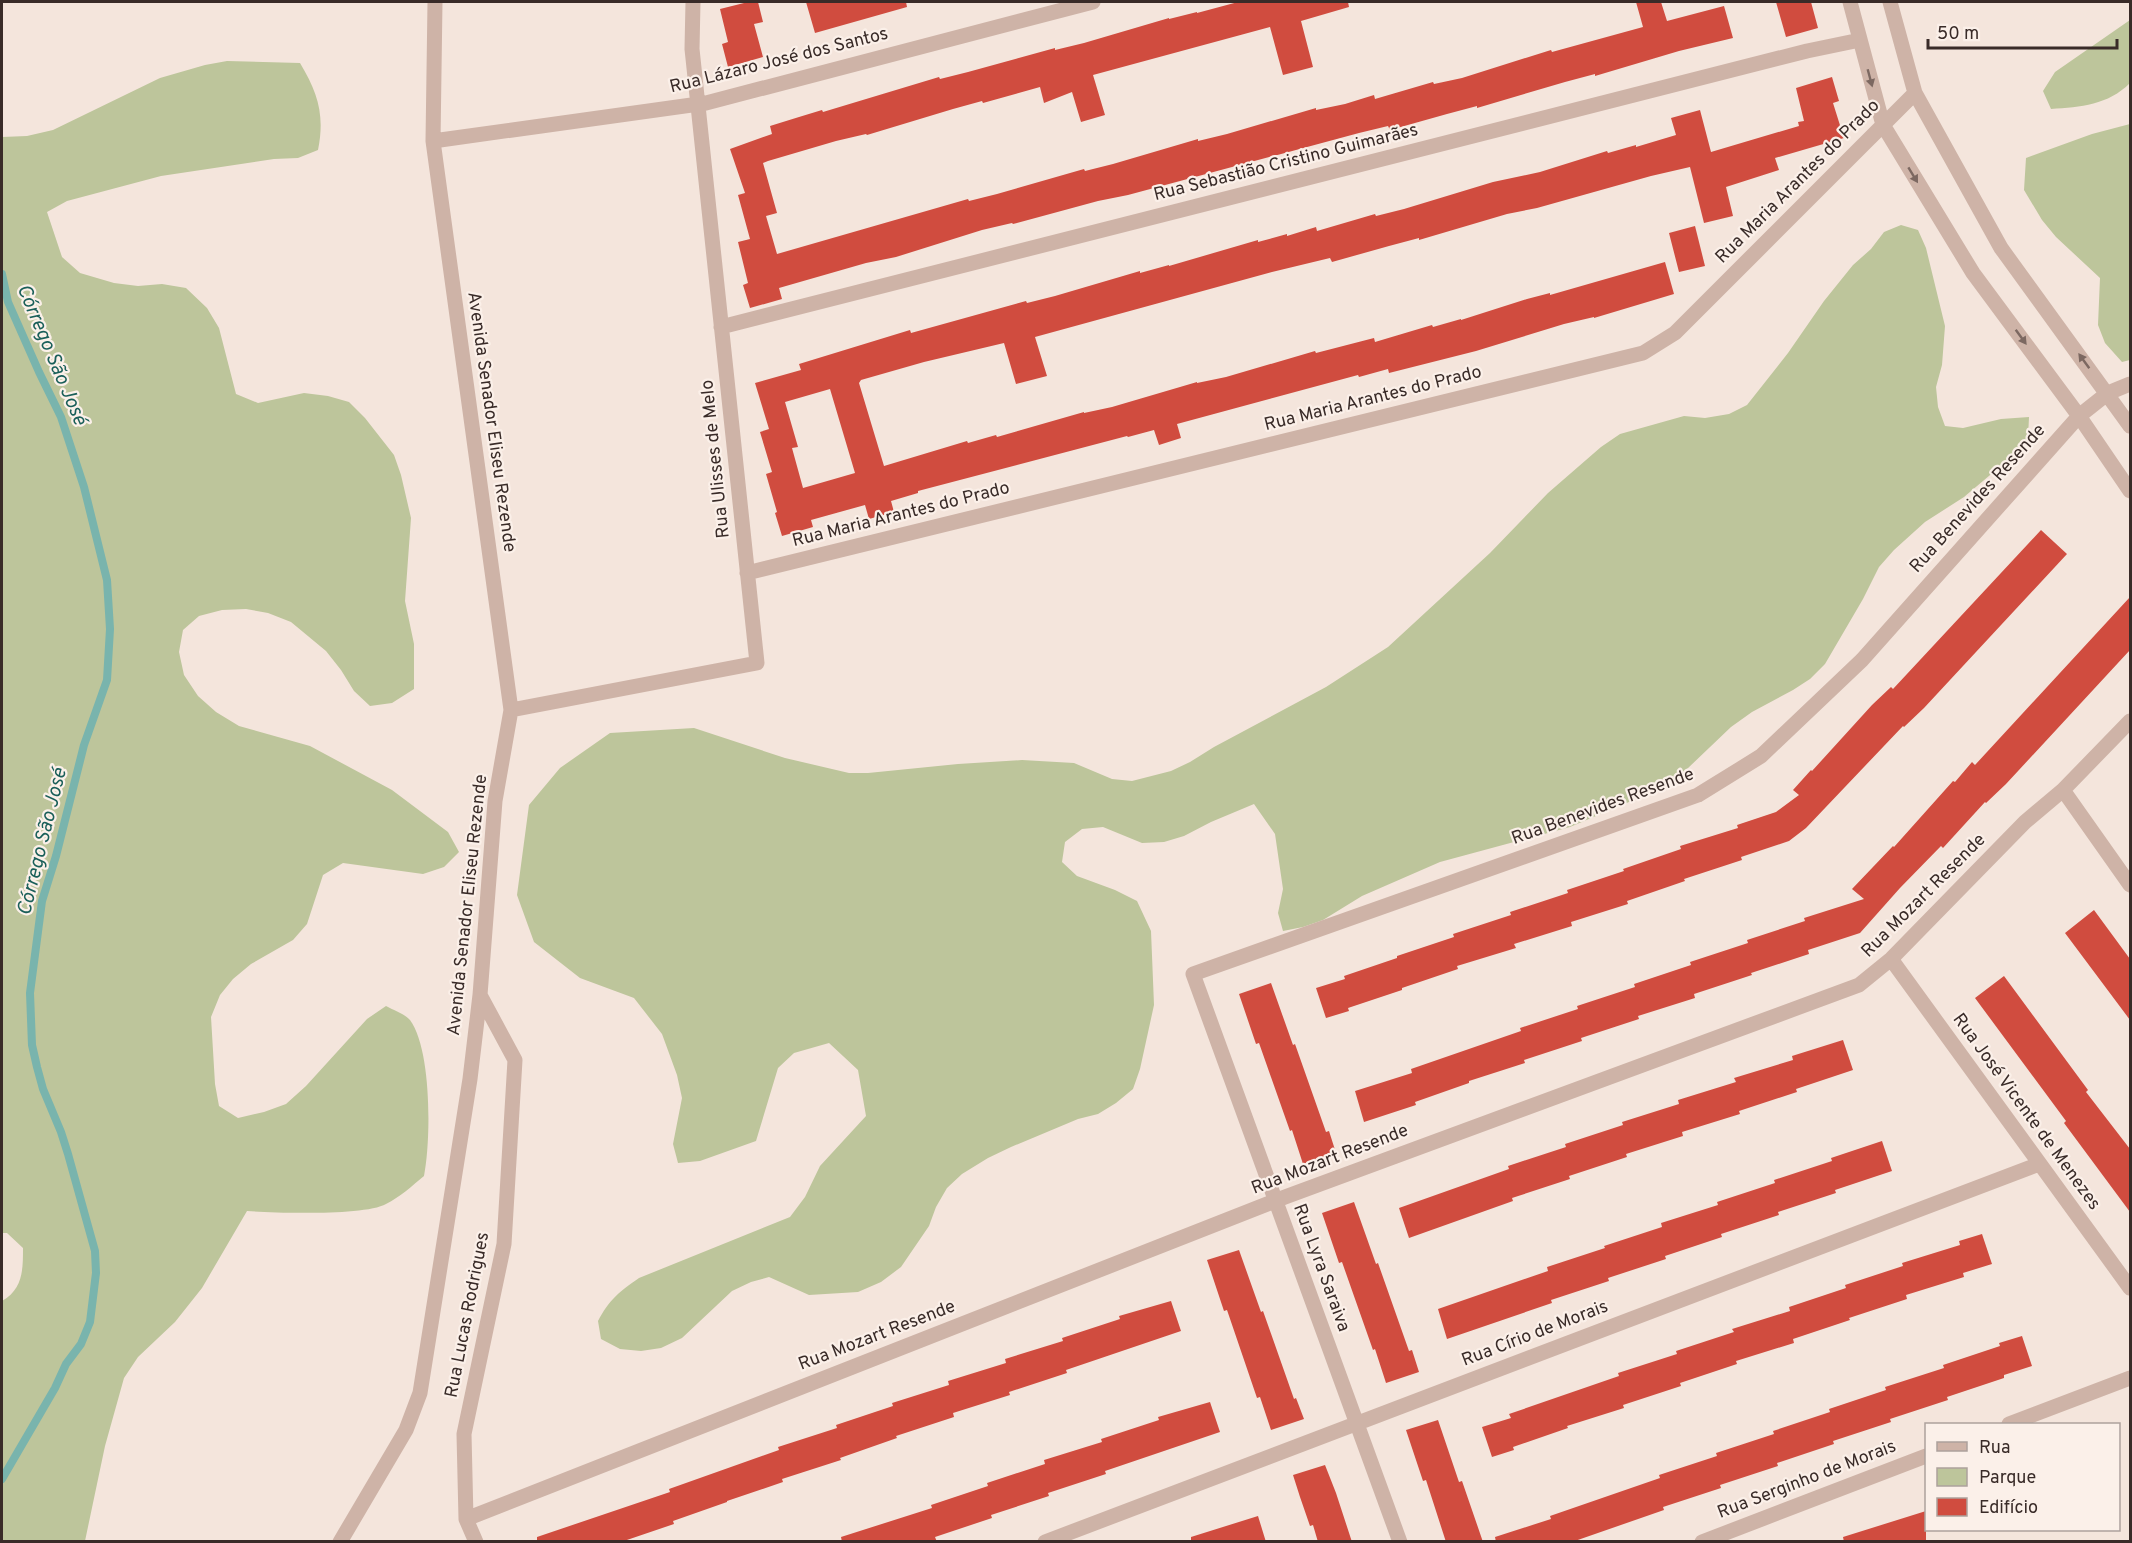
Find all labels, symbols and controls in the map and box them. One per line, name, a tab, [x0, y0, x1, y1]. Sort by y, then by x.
scale bar	[1928, 12, 2117, 50]
street label: Rua Lázaro José dos Santos	[667, 23, 891, 99]
text: 50 m	[1937, 23, 1979, 46]
one-way arrow	[1866, 69, 1876, 87]
street label: Rua Maria Arantes do Prado	[1711, 95, 1885, 269]
street label: Rua Sebastião Cristino Guimarães	[1151, 119, 1421, 207]
one-way arrow	[1908, 167, 1919, 183]
water label: Córrego São José	[10, 280, 93, 431]
street label: Avenida Senador Eliseu Rezende	[461, 290, 521, 554]
one-way arrow	[2014, 330, 2026, 345]
one-way arrow	[2078, 353, 2090, 369]
street label: Rua Maria Arantes do Prado	[1262, 361, 1484, 437]
street label: Rua Ulisses de Melo	[696, 379, 736, 539]
street label: Rua Benevides Resende	[1905, 420, 2051, 578]
street label: Rua Maria Arantes do Prado	[790, 477, 1012, 553]
street label: Rua Benevides Resende	[1509, 763, 1697, 851]
water label: Córrego São José	[12, 764, 74, 918]
street label: Avenida Senador Eliseu Rezende	[443, 773, 493, 1037]
street label: Rua Mozart Resende	[1857, 829, 1991, 963]
street label: Rua José Vicente de Menezes	[1947, 1009, 2105, 1215]
street label: Rua Mozart Resende	[1248, 1119, 1412, 1201]
street label: Rua Lyra Saraiva	[1287, 1201, 1355, 1335]
street label: Rua Lucas Rodrigues	[441, 1230, 495, 1400]
street label: Rua Mozart Resende	[795, 1295, 959, 1377]
street label: Rua Círio de Morais	[1458, 1295, 1612, 1373]
legend	[1925, 1423, 2120, 1531]
street label: Rua Serginho de Morais	[1714, 1435, 1900, 1525]
text: Rua	[1979, 1437, 2010, 1460]
text: Parque	[1979, 1467, 2036, 1490]
text: Edifício	[1979, 1497, 2038, 1520]

